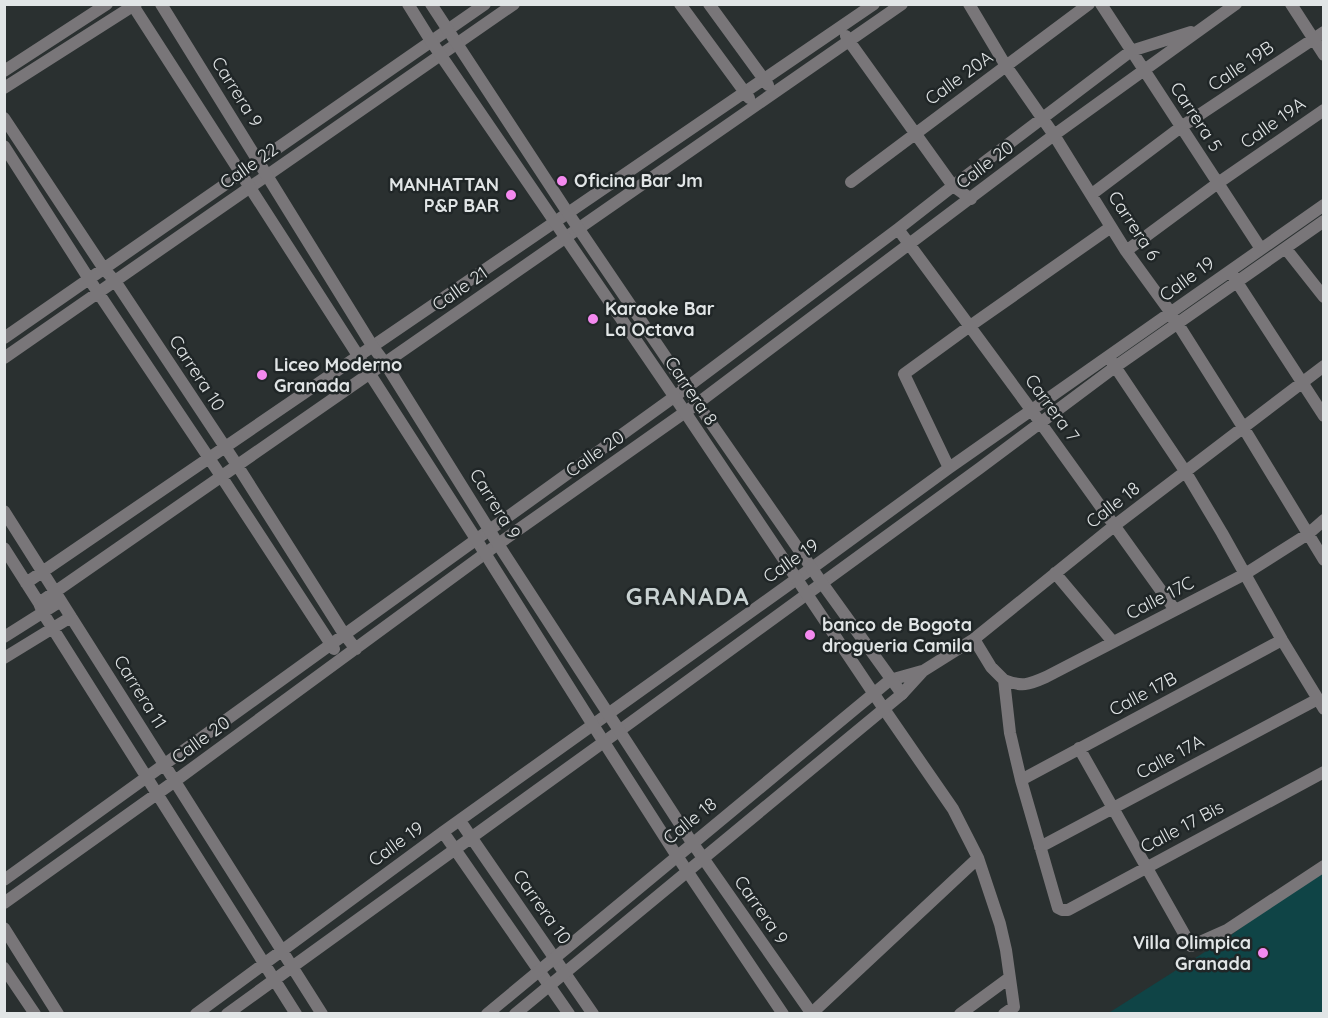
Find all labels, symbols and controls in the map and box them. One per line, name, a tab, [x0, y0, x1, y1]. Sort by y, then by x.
street label: Calle 19B	[1203, 35, 1278, 96]
street label: Calle 20A	[920, 45, 997, 110]
street label: Carrera 9	[207, 52, 268, 131]
street label: Carrera 5	[1165, 77, 1227, 156]
street label: Calle 19A	[1236, 92, 1310, 153]
street label: Calle 20	[951, 135, 1018, 194]
street label: Calle 22	[215, 137, 282, 194]
place label: Oficina Bar Jm	[574, 169, 703, 192]
place label: MANHATTAN P&P BAR	[389, 173, 499, 217]
marker: Oficina Bar Jm	[555, 174, 569, 188]
street label: Carrera 6	[1103, 187, 1166, 265]
marker: MANHATTAN P&P BAR	[504, 188, 518, 202]
street label: Calle 19	[1155, 251, 1219, 306]
street label: Calle 21	[428, 261, 492, 316]
place label: Karaoke Bar La Octava	[605, 297, 715, 341]
marker: Karaoke Bar La Octava	[586, 312, 600, 326]
street label: Carrera 10	[164, 330, 231, 415]
street label: Carrera 8	[660, 352, 723, 430]
place label: Liceo Moderno Granada	[274, 353, 402, 397]
marker: Liceo Moderno Granada	[255, 368, 269, 382]
street label: Carrera 7	[1020, 369, 1085, 446]
street label: Calle 20	[561, 425, 629, 482]
street label: Carrera 9	[465, 464, 526, 543]
street label: Calle 18	[1081, 476, 1144, 533]
street label: Calle 19	[758, 533, 823, 588]
street label: Calle 17C	[1122, 571, 1198, 624]
district label: GRANADA	[626, 581, 750, 611]
place label: banco de Bogota drogueria Camila	[822, 613, 972, 657]
marker: banco de Bogota drogueria Camila	[803, 628, 817, 642]
street label: Carrera 11	[109, 651, 172, 733]
street label: Calle 17B	[1105, 666, 1181, 721]
street label: Calle 20	[167, 711, 234, 768]
street label: Calle 17A	[1132, 729, 1208, 784]
street label: Calle 18	[658, 792, 721, 849]
street label: Calle 17 Bis	[1136, 795, 1227, 858]
street label: Calle 19	[364, 816, 428, 871]
street label: Carrera 10	[508, 865, 577, 949]
street label: Carrera 9	[729, 871, 793, 949]
place label: Villa Olimpica Granada	[1133, 931, 1251, 975]
marker: Villa Olimpica Granada	[1256, 946, 1270, 960]

